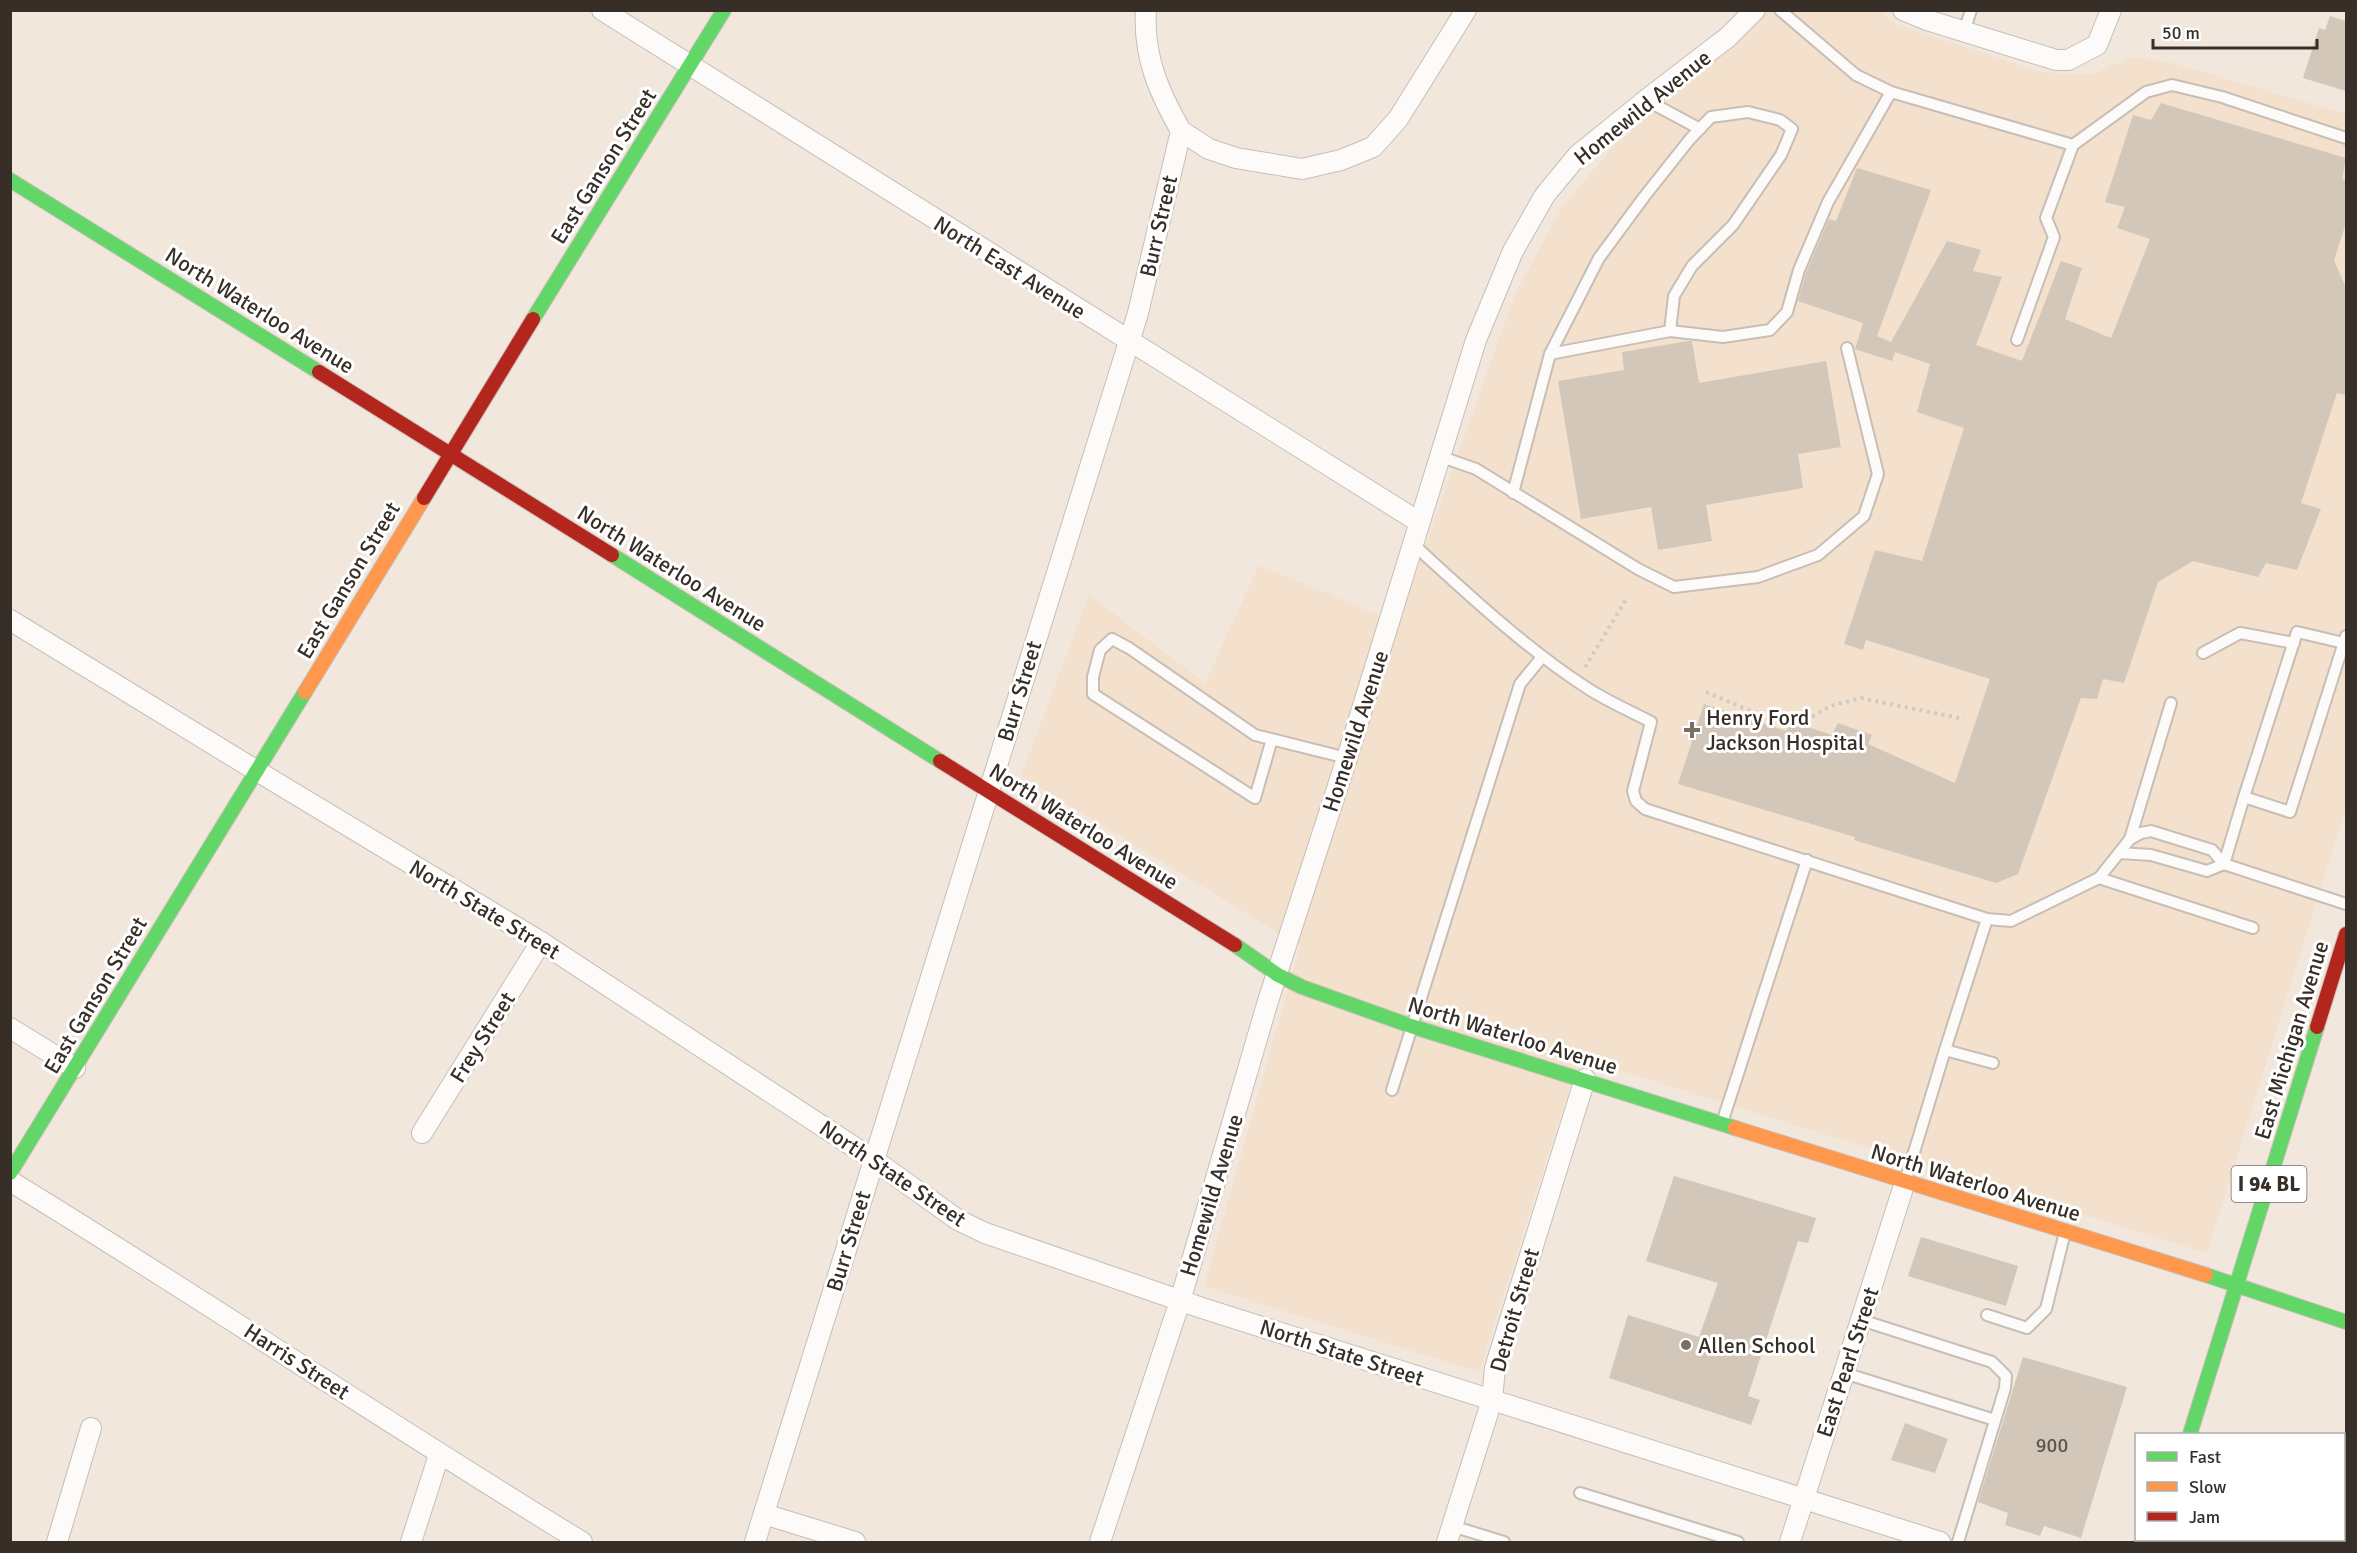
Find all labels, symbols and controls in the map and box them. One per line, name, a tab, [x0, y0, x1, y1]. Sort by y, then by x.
scale bar	[2153, 12, 2316, 50]
text: 50 m	[2162, 22, 2200, 44]
street label: Homewild Avenue	[1568, 44, 1716, 171]
street label: East Ganson Street	[545, 83, 662, 249]
street label: Burr Street	[1134, 172, 1183, 280]
street label: North East Avenue	[929, 210, 1091, 325]
street label: North Waterloo Avenue	[160, 241, 359, 380]
street label: East Ganson Street	[291, 497, 406, 664]
street label: North Waterloo Avenue	[572, 499, 771, 638]
street label: Burr Street	[991, 637, 1048, 745]
street label: Homewild Avenue	[1317, 647, 1394, 815]
place label: Henry Ford Jackson Hospital	[1706, 704, 1864, 756]
marker: Henry Ford Jackson Hospital	[1683, 721, 1701, 739]
street label: North Waterloo Avenue	[984, 757, 1183, 896]
street label: North State Street	[405, 854, 565, 965]
street label: East Ganson Street	[38, 912, 153, 1079]
street label: East Michigan Avenue	[2248, 938, 2335, 1143]
street label: Frey Street	[444, 987, 521, 1088]
street label: North Waterloo Avenue	[1405, 991, 1621, 1080]
street label: Homewild Avenue	[1174, 1111, 1249, 1280]
street label: North State Street	[814, 1114, 971, 1233]
street label: North Waterloo Avenue	[1868, 1138, 2084, 1227]
road number: I 94 BL	[2232, 1166, 2306, 1202]
street label: Burr Street	[820, 1187, 877, 1295]
street label: Detroit Street	[1484, 1245, 1545, 1375]
street label: East Pearl Street	[1810, 1283, 1885, 1441]
street label: North State Street	[1256, 1313, 1428, 1392]
street label: Harris Street	[239, 1317, 355, 1406]
place label: Allen School	[1698, 1332, 1815, 1359]
marker: Allen School	[1679, 1338, 1693, 1352]
house number: 900	[2036, 1433, 2068, 1458]
legend	[2135, 1433, 2345, 1541]
text: Fast	[2189, 1446, 2221, 1468]
text: Slow	[2189, 1476, 2226, 1498]
text: Jam	[2189, 1506, 2220, 1528]

